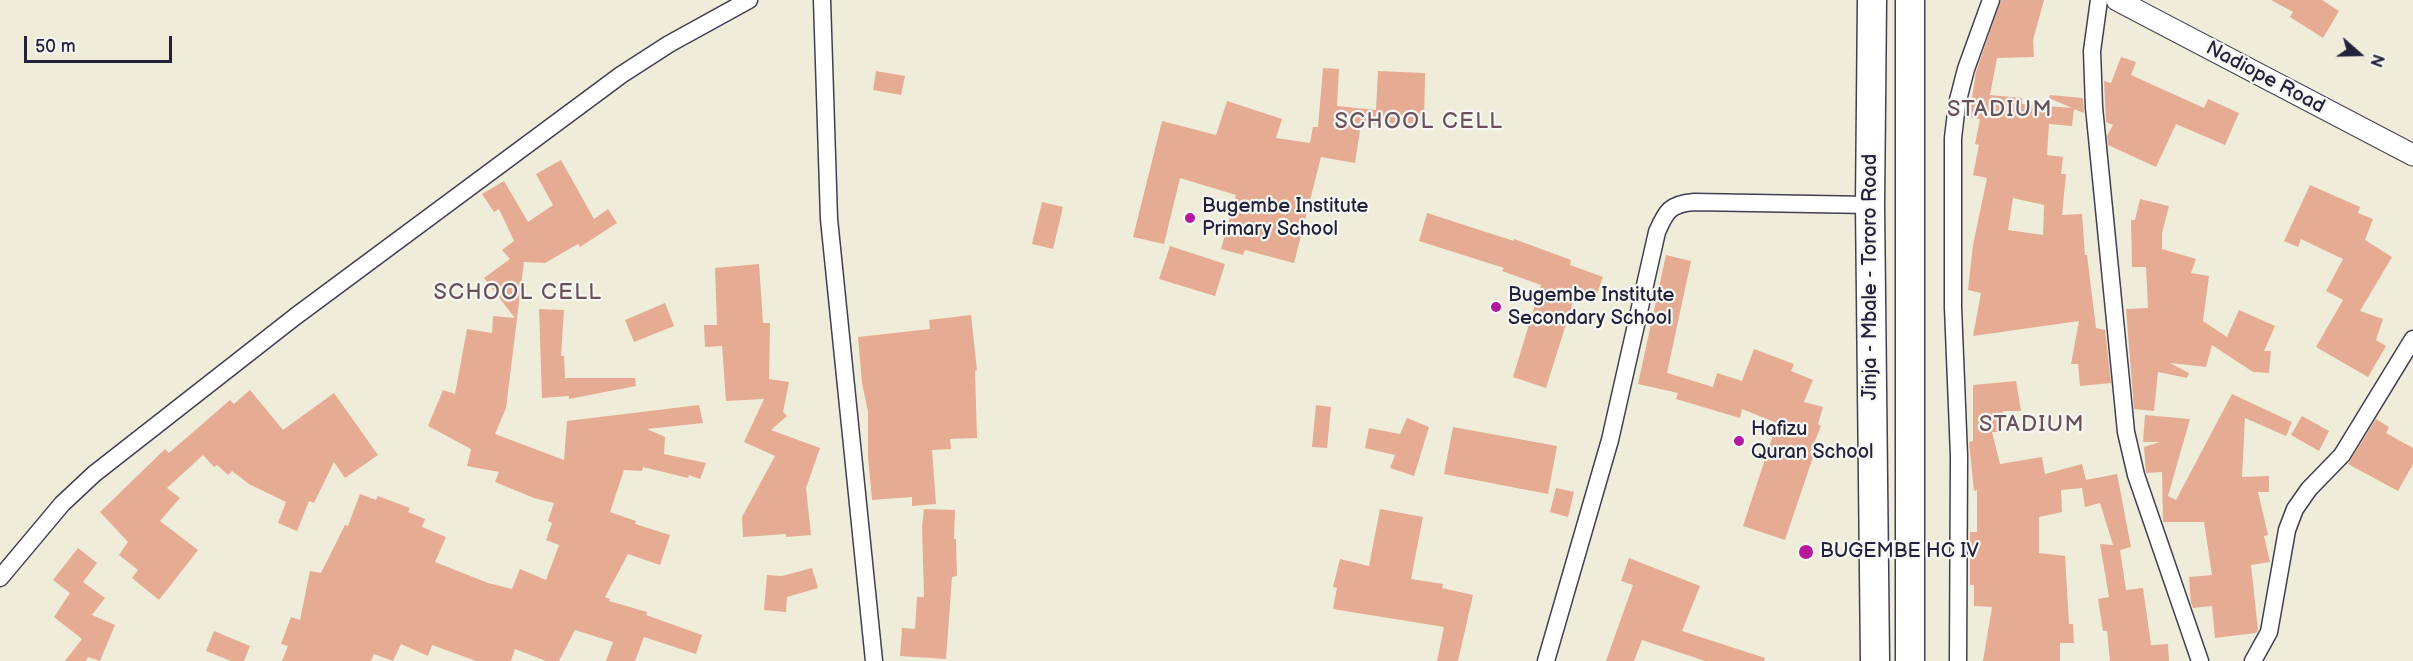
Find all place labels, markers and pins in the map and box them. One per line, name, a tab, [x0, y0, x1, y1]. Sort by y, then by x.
place label: Bugembe Institute Primary School	[1202, 195, 1368, 242]
marker: Bugembe Institute Primary School	[1183, 211, 1197, 225]
place label: Bugembe Institute Secondary School	[1508, 284, 1674, 331]
marker: Bugembe Institute Secondary School	[1489, 300, 1503, 314]
place label: Hafizu Quran School	[1751, 418, 1873, 465]
marker: Hafizu Quran School	[1732, 434, 1746, 448]
place label: BUGEMBE HC IV	[1820, 540, 1979, 564]
marker: BUGEMBE HC IV	[1797, 543, 1815, 561]

